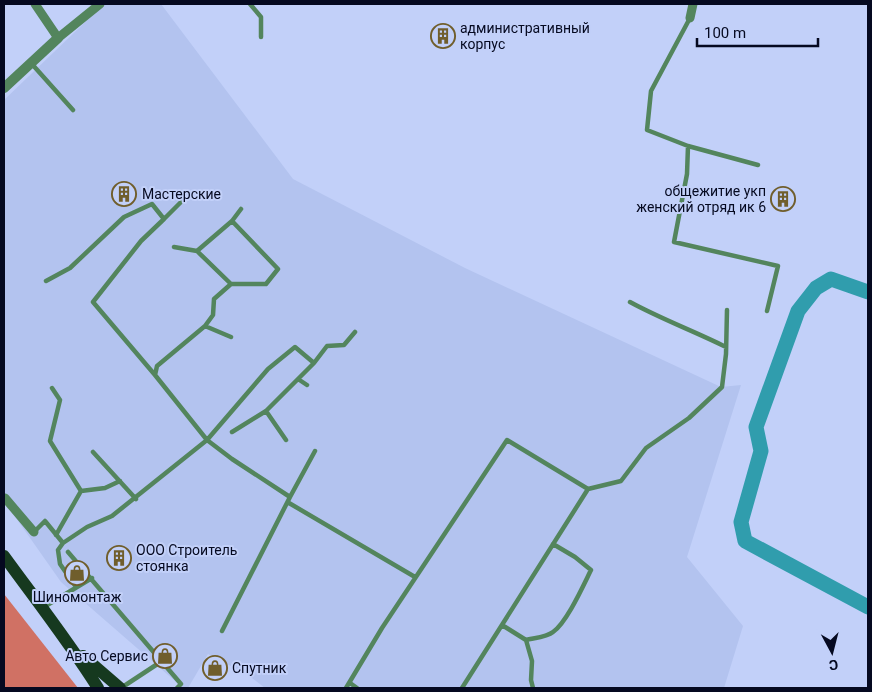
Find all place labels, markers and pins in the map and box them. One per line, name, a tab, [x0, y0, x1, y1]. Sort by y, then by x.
place label: административный корпус	[460, 20, 590, 52]
building icon: административный корпус	[430, 23, 456, 49]
building icon: Мастерские	[111, 181, 137, 207]
place label: общежитие укп женский отряд ик 6	[636, 183, 766, 215]
place label: Мастерские	[142, 186, 221, 202]
building icon: общежитие укп женский отряд ик 6	[770, 186, 796, 212]
place label: ООО Строитель стоянка	[136, 542, 237, 574]
building icon: ООО Строитель стоянка	[106, 545, 132, 571]
shop icon: Шиномонтаж	[64, 560, 90, 586]
place label: Шиномонтаж	[33, 589, 122, 605]
shop icon: Авто Сервис	[152, 643, 178, 669]
place label: Авто Сервис	[65, 648, 148, 664]
shop icon: Спутник	[202, 655, 228, 681]
place label: Спутник	[232, 660, 287, 676]

